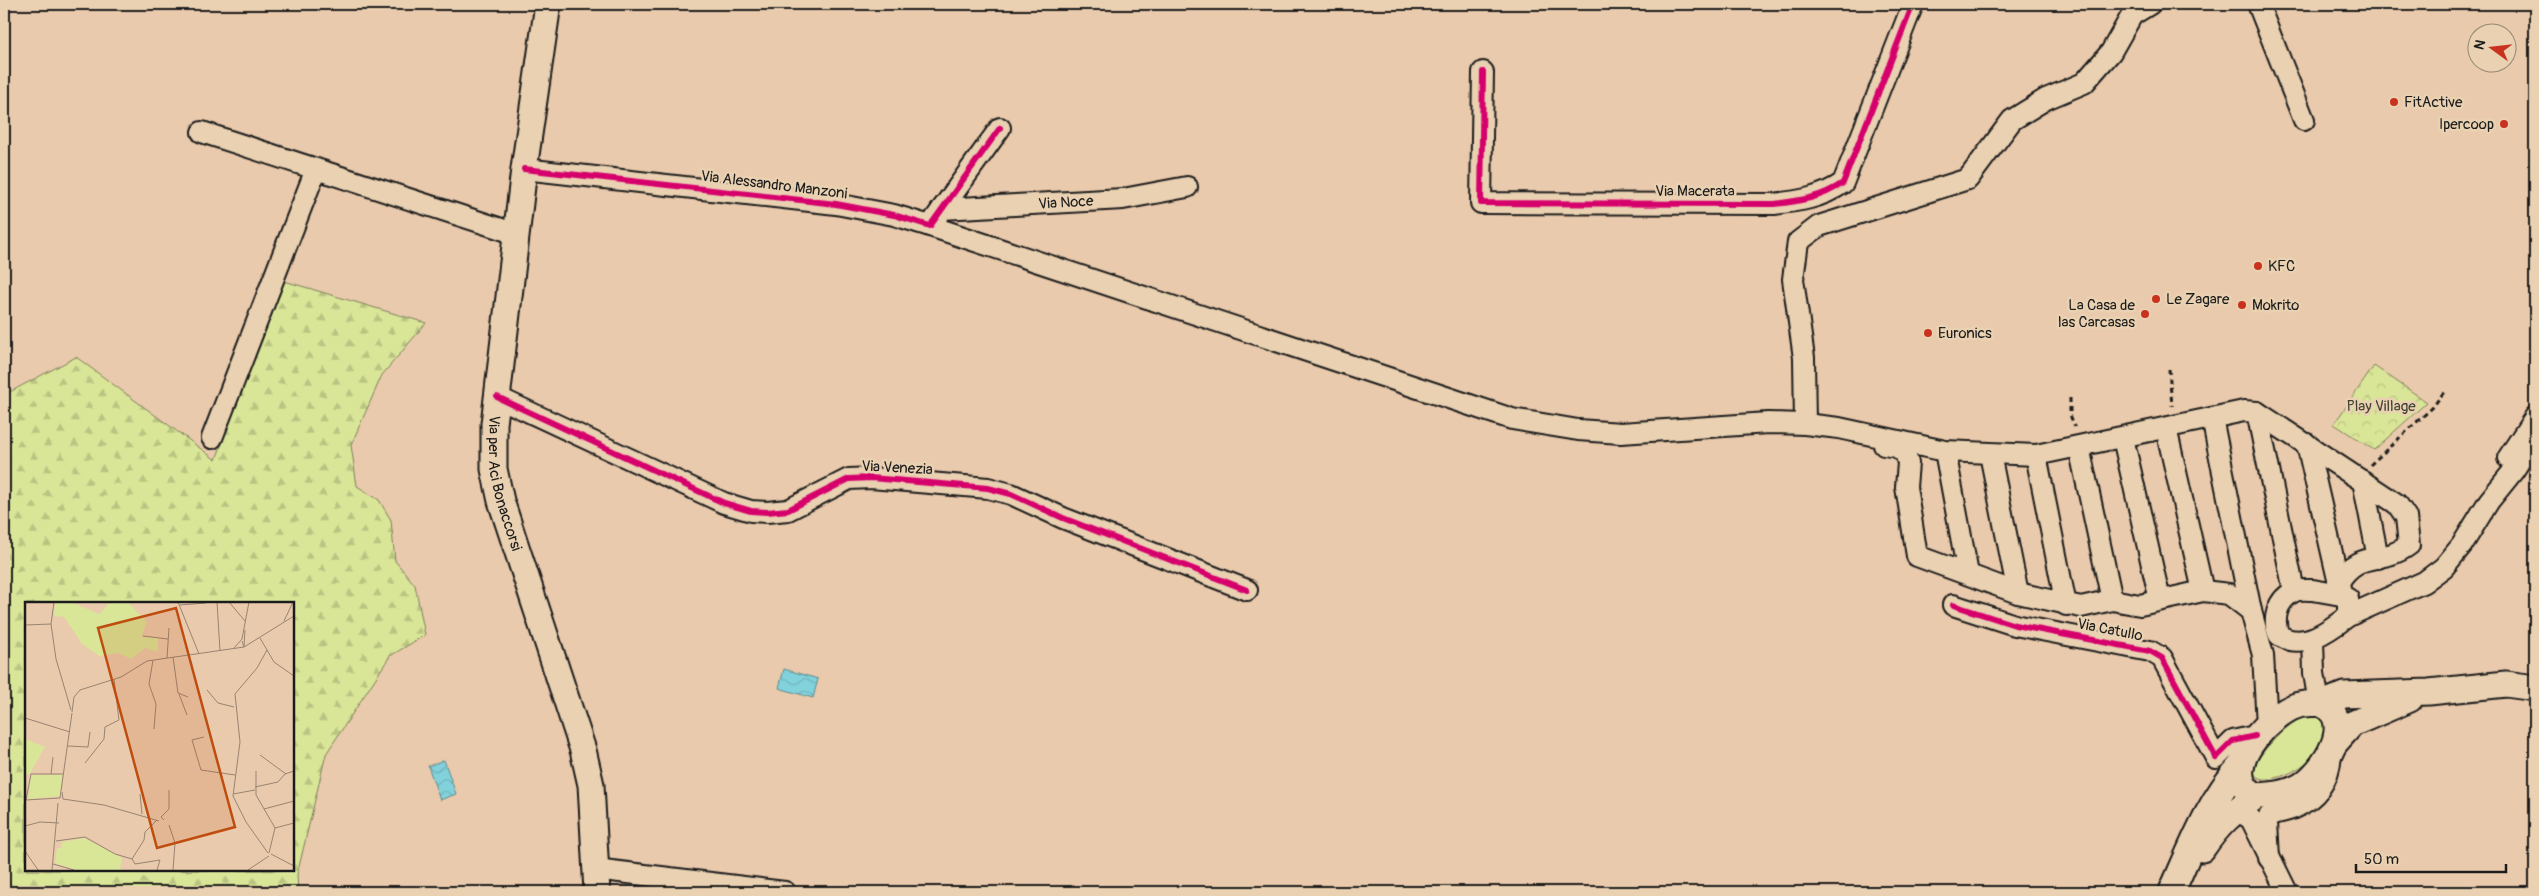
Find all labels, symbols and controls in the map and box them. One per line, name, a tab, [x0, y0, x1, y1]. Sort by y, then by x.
north arrow	[2466, 22, 2516, 72]
text: N	[2470, 38, 2489, 52]
place label: FitActive	[2404, 93, 2463, 112]
marker: FitActive	[2388, 96, 2400, 108]
place label: Ipercoop	[2439, 115, 2494, 134]
marker: Ipercoop	[2498, 118, 2510, 130]
street label: Via Alessandro Manzoni	[700, 167, 849, 203]
street label: Via Macerata	[1655, 182, 1735, 201]
street label: Via Noce	[1038, 191, 1094, 213]
place label: KFC	[2268, 257, 2295, 276]
marker: KFC	[2252, 260, 2264, 272]
place label: Le Zagare	[2166, 290, 2230, 309]
marker: Le Zagare	[2150, 293, 2162, 305]
place label: La Casa de las Carcasas	[2058, 296, 2136, 332]
place label: Mokrito	[2252, 296, 2299, 315]
marker: Mokrito	[2236, 299, 2248, 311]
marker: La Casa de las Carcasas	[2139, 308, 2151, 320]
place label: Euronics	[1938, 324, 1992, 343]
marker: Euronics	[1922, 327, 1934, 339]
park label: Play Village	[2346, 397, 2416, 416]
street label: Via per Aci Bonaccorsi	[485, 414, 526, 554]
street label: Via Venezia	[861, 457, 933, 479]
inset map	[25, 602, 294, 871]
street label: Via Catullo	[2076, 614, 2144, 646]
scale bar	[2356, 841, 2506, 873]
text: 50 m	[2364, 850, 2399, 869]

